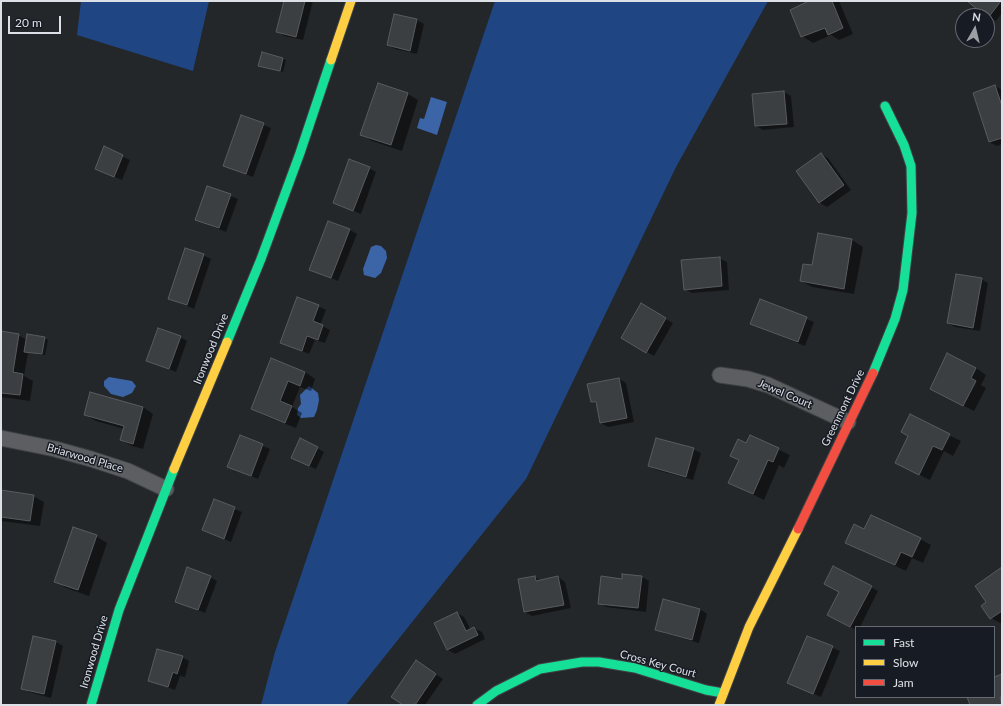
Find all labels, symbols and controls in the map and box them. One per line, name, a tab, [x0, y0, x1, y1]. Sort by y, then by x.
scale bar	[10, 8, 63, 34]
north arrow	[955, 8, 995, 48]
text: N	[971, 10, 982, 24]
text: 20 m	[15, 15, 42, 30]
street label: Ironwood Drive	[191, 312, 231, 386]
street label: Greenmont Drive	[819, 367, 867, 449]
street label: Jewel Court	[756, 377, 814, 411]
street label: Briarwood Place	[45, 441, 125, 475]
street label: Ironwood Drive	[77, 614, 111, 690]
legend	[855, 626, 995, 698]
text: Fast	[893, 635, 914, 650]
street label: Cross Key Court	[619, 647, 697, 681]
text: Slow	[893, 655, 918, 670]
text: Jam	[893, 675, 914, 690]

